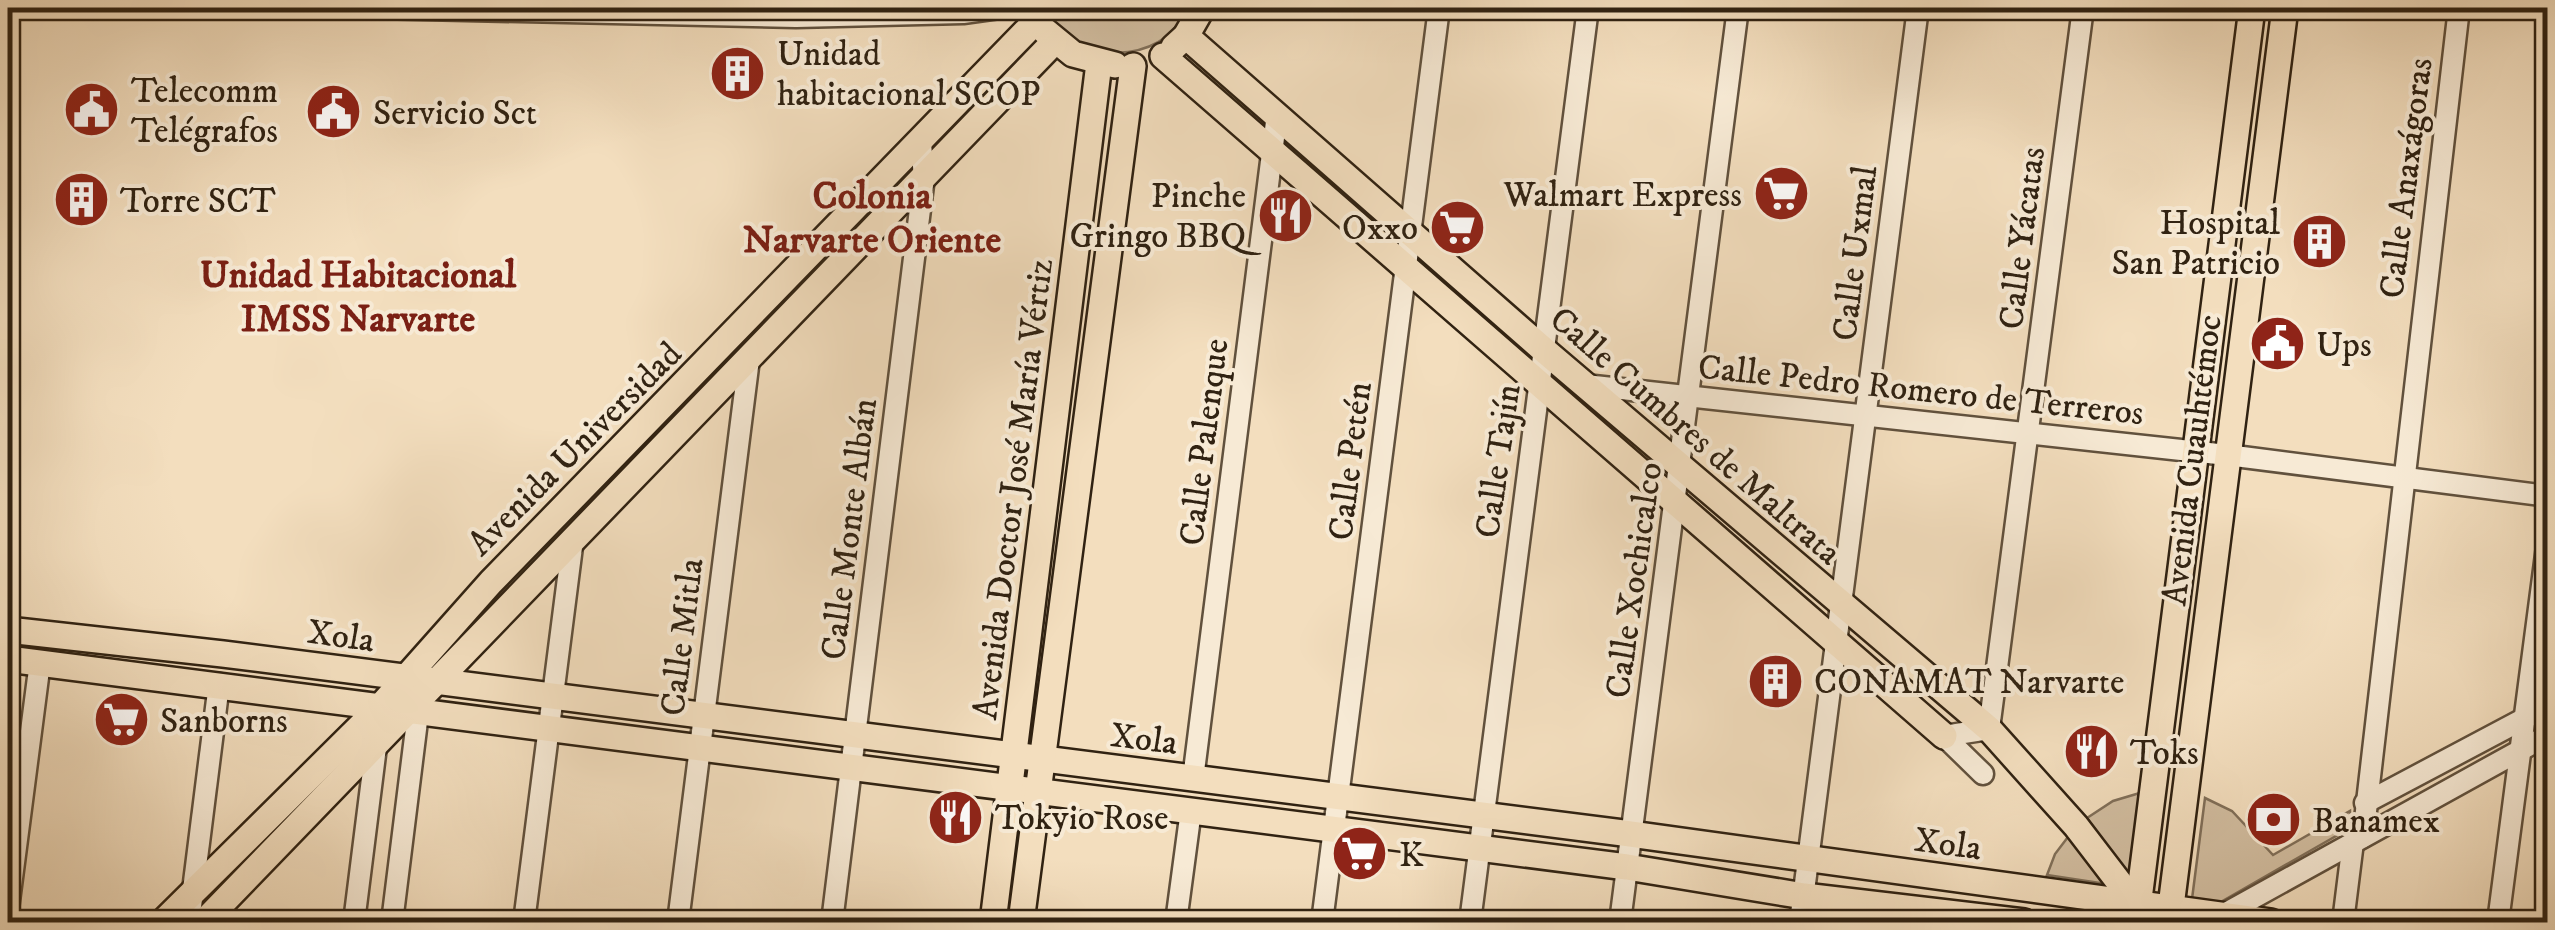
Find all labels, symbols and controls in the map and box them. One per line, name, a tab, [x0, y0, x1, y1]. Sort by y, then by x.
place label: Unidad habitacional SCOP	[777, 33, 1040, 117]
building icon: Unidad habitacional SCOP	[708, 43, 768, 103]
street label: Calle Anaxágoras	[2370, 55, 2444, 301]
place label: Telecomm Telégrafos	[131, 70, 278, 154]
public building icon: Telecomm Telégrafos	[62, 80, 122, 140]
public building icon: Servicio Sct	[304, 82, 364, 142]
place label: Servicio Sct	[373, 92, 537, 136]
street label: Calle Yácatas	[1990, 144, 2056, 332]
street label: Calle Uxmal	[1823, 163, 1889, 343]
supermarket icon: Walmart Express	[1751, 164, 1811, 224]
building icon: Torre SCT	[51, 170, 111, 230]
district label: Colonia Narvarte Oriente	[743, 173, 1001, 265]
place label: Walmart Express	[1502, 174, 1742, 218]
place label: Pinche Gringo BBQ	[1069, 175, 1262, 259]
place label: Torre SCT	[120, 180, 276, 224]
restaurant icon: Pinche Gringo BBQ	[1255, 185, 1315, 245]
supermarket icon: Oxxo	[1427, 197, 1487, 257]
place label: Hospital San Patricio	[2111, 202, 2280, 286]
place label: Oxxo	[1342, 207, 1418, 251]
building icon: Hospital San Patricio	[2289, 212, 2349, 272]
district label: Unidad Habitacional IMSS Narvarte	[200, 252, 517, 344]
street label: Avenida Doctor José María Vértiz	[964, 256, 1064, 722]
street label: Calle Cumbres de Maltrata	[1540, 298, 1850, 575]
street label: Avenida Cuauhtémoc	[2153, 312, 2233, 608]
public building icon: Ups	[2247, 314, 2307, 374]
place label: Ups	[2316, 324, 2372, 368]
street label: Avenida Universidad	[459, 333, 692, 566]
street label: Calle Palenque	[1170, 336, 1239, 548]
street label: Calle Pedro Romero de Terreros	[1696, 346, 2146, 436]
street label: Calle Petén	[1319, 379, 1383, 543]
street label: Calle Tajín	[1466, 382, 1532, 541]
street label: Calle Monte Albán	[812, 396, 888, 663]
street label: Calle Xochicalco	[1597, 459, 1673, 701]
street label: Calle Mitla	[651, 556, 714, 719]
street label: Xola	[304, 611, 377, 663]
building icon: CONAMAT Narvarte	[1745, 651, 1805, 711]
place label: CONAMAT Narvarte	[1814, 661, 2125, 705]
supermarket icon: Sanborns	[91, 690, 151, 750]
place label: Sanborns	[160, 700, 288, 744]
street label: Xola	[1108, 714, 1180, 766]
restaurant icon: Toks	[2061, 722, 2121, 782]
place label: Toks	[2130, 732, 2199, 776]
restaurant icon: Tokyio Rose	[926, 787, 986, 847]
bank icon: Banamex	[2243, 790, 2303, 850]
place label: Tokyio Rose	[995, 797, 1169, 841]
place label: Banamex	[2312, 800, 2440, 844]
street label: Xola	[1911, 819, 1984, 871]
supermarket icon: K	[1330, 824, 1390, 884]
place label: K	[1399, 834, 1424, 878]

